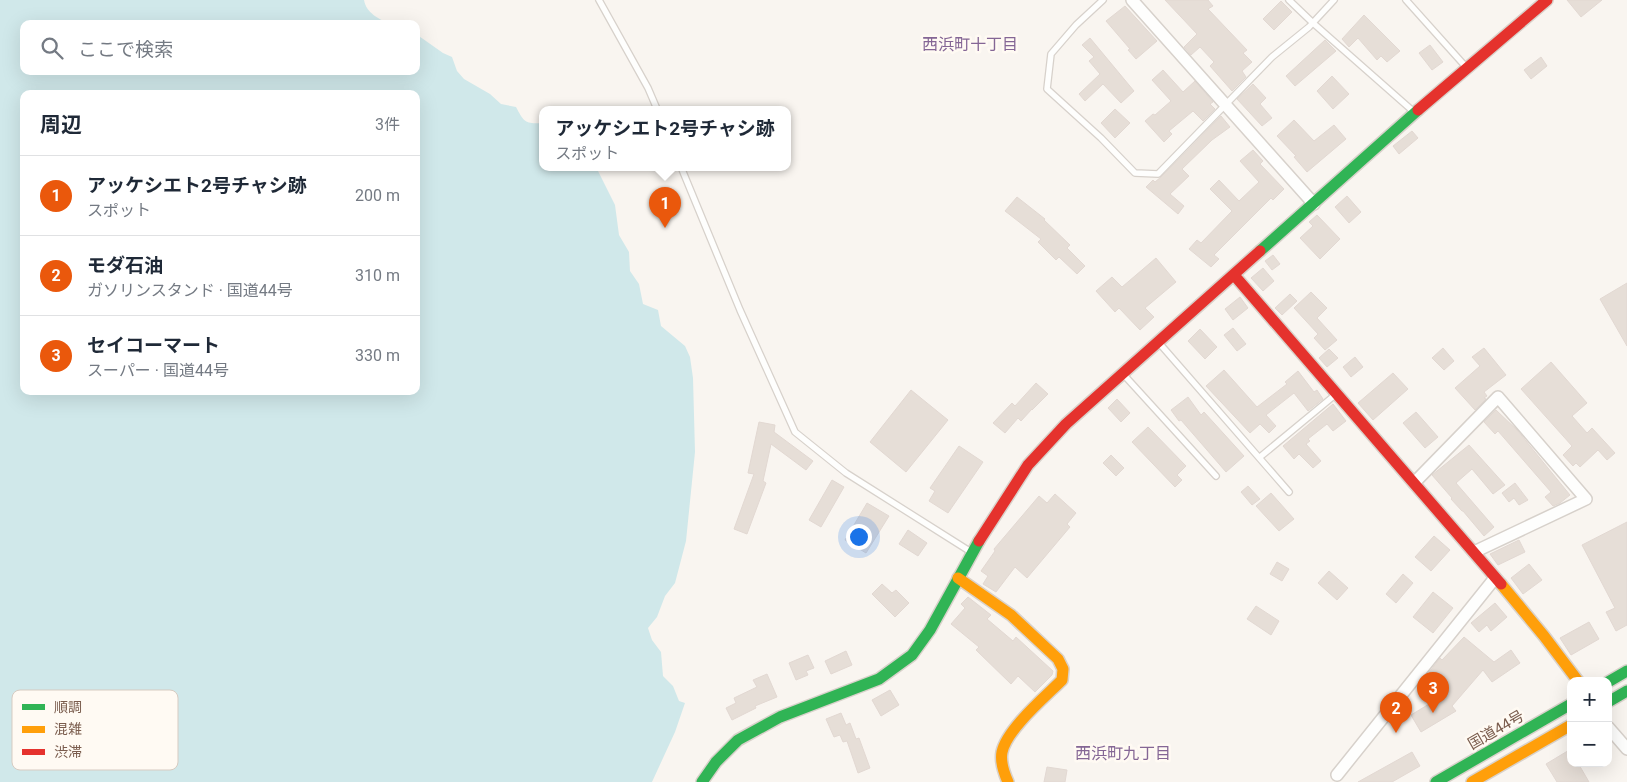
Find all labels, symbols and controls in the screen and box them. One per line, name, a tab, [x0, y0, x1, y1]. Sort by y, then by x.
search box	[20, 20, 420, 75]
icon: search	[38, 34, 66, 62]
district label: 西浜町十丁目	[922, 35, 1018, 54]
text: ここで検索	[78, 38, 173, 61]
popup	[539, 106, 791, 171]
text: 周辺	[40, 113, 82, 137]
text: 3件	[375, 115, 400, 134]
text: アッケシエト2号チャシ跡	[555, 117, 775, 140]
text: スポット	[555, 144, 619, 163]
text: アッケシエト2号チャシ跡	[87, 174, 307, 197]
text: 1	[51, 186, 61, 205]
text: 200 m	[355, 186, 400, 205]
pin: 1	[649, 187, 681, 228]
text: スポット	[87, 201, 151, 220]
text: モダ石油	[87, 254, 163, 277]
text: 2	[51, 266, 61, 285]
text: 310 m	[355, 266, 400, 285]
text: ガソリンスタンド · 国道44号	[87, 281, 293, 300]
text: セイコーマート	[87, 334, 220, 357]
text: 3	[51, 346, 61, 365]
text: 330 m	[355, 346, 400, 365]
text: スーパー · 国道44号	[87, 361, 229, 380]
your location	[846, 524, 872, 550]
pin: 3	[1417, 672, 1449, 713]
map controls	[1567, 677, 1612, 767]
button: +	[1567, 677, 1612, 722]
legend	[12, 690, 178, 770]
pin: 2	[1380, 692, 1412, 733]
text: 順調	[54, 699, 82, 715]
street label: 国道44号	[1465, 707, 1527, 753]
text: 混雑	[54, 721, 82, 737]
button: −	[1567, 722, 1612, 767]
text: 渋滞	[54, 744, 82, 760]
district label: 西浜町九丁目	[1075, 744, 1171, 763]

